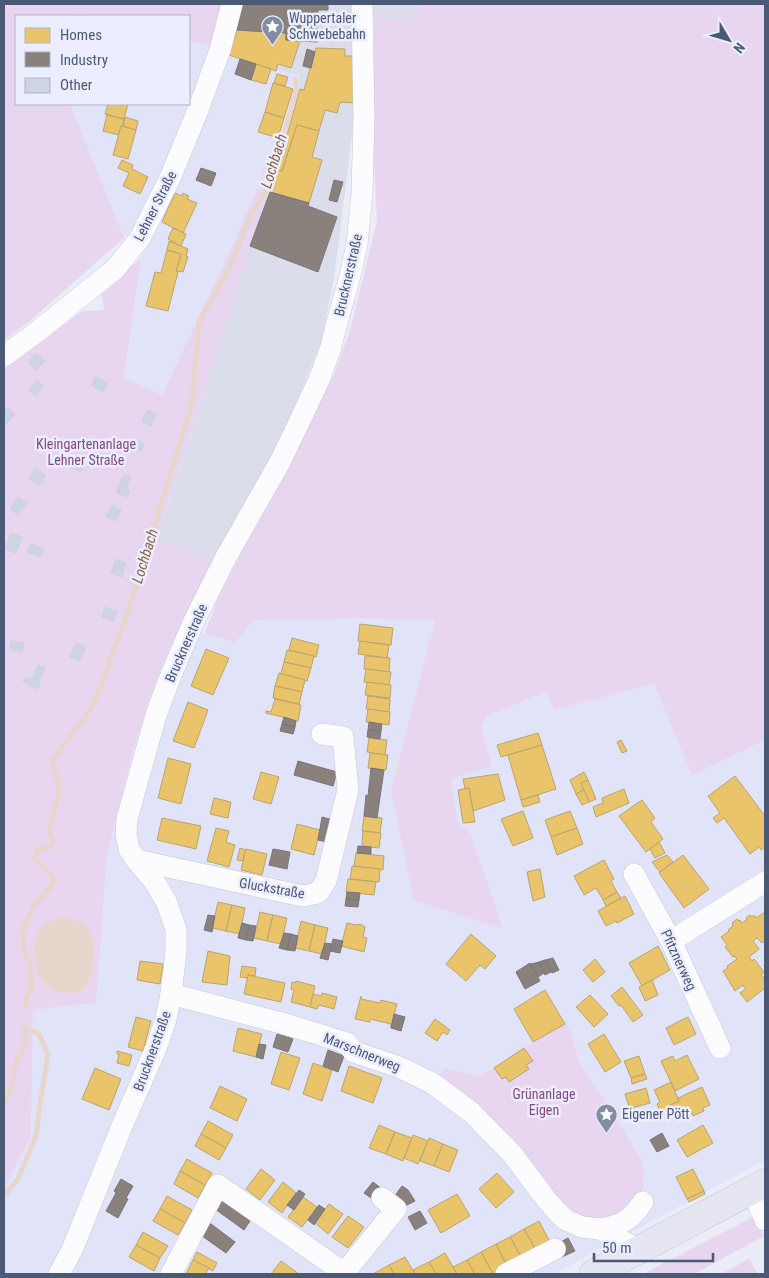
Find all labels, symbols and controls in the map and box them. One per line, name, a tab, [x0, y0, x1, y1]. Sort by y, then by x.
place label: Wuppertaler Schwebebahn	[289, 10, 366, 42]
place icon: Wuppertaler Schwebebahn	[261, 14, 285, 45]
legend	[15, 15, 190, 105]
north arrow	[704, 15, 754, 65]
text: Homes	[60, 26, 102, 44]
text: N	[730, 40, 748, 56]
text: Industry	[60, 51, 108, 69]
text: Other	[60, 76, 93, 94]
water label: Lochbach	[257, 132, 291, 190]
street label: Lehner Straße	[130, 168, 180, 244]
street label: Brucknerstraße	[331, 232, 365, 318]
park label: Kleingartenanlage Lehner Straße	[36, 436, 136, 468]
water label: Lochbach	[128, 527, 162, 585]
street label: Brucknerstraße	[162, 601, 211, 685]
street label: Gluckstraße	[238, 874, 306, 902]
street label: Pfitznerweg	[658, 927, 700, 993]
street label: Brucknerstraße	[130, 1008, 174, 1093]
street label: Marschnerweg	[321, 1029, 403, 1075]
park label: Grünanlage Eigen	[513, 1086, 576, 1118]
place icon: Eigener Pött	[594, 1102, 618, 1133]
place label: Eigener Pött	[622, 1106, 689, 1122]
scale bar	[594, 1230, 713, 1262]
text: 50 m	[602, 1239, 632, 1257]

